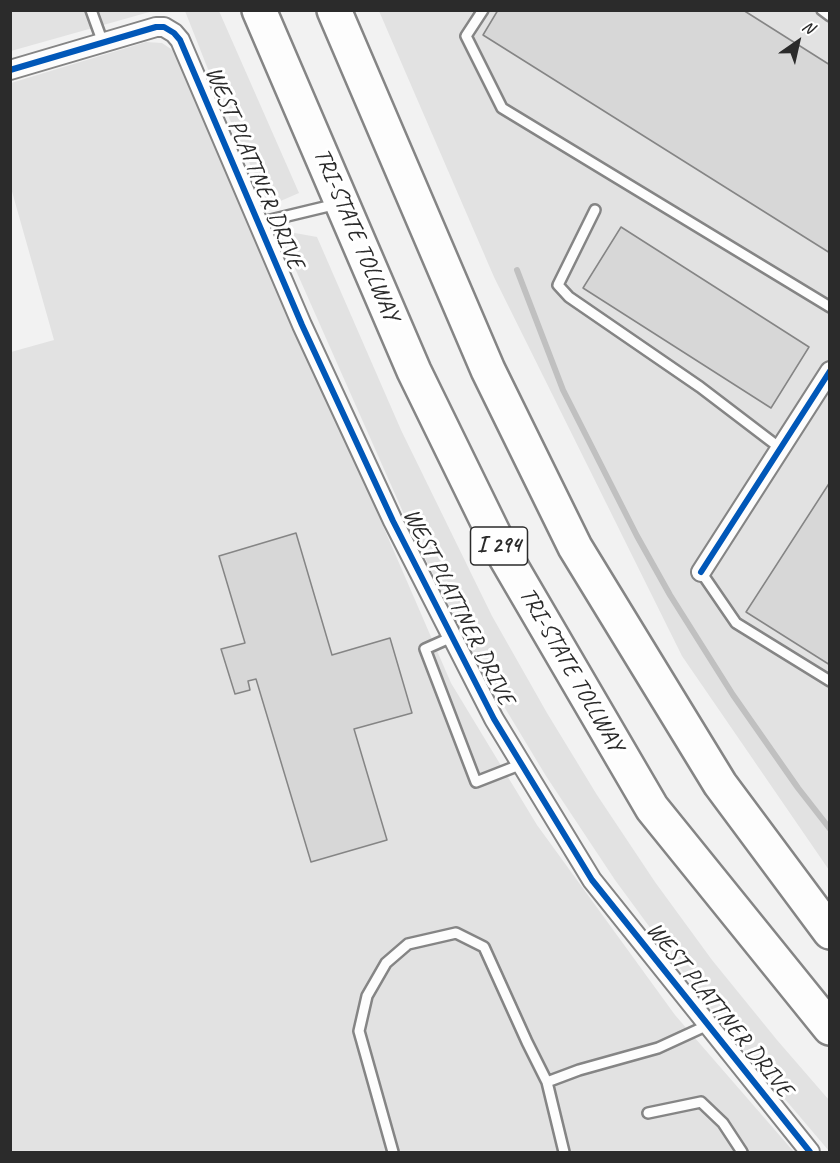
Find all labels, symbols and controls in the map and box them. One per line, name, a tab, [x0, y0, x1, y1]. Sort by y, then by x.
north arrow	[768, 12, 828, 72]
text: N	[798, 16, 818, 38]
street label: WEST PLATTNER DRIVE	[198, 63, 310, 273]
street label: TRI-STATE TOLLWAY	[307, 144, 405, 326]
street label: WEST PLATTNER DRIVE	[396, 504, 520, 710]
road number: I 294	[470, 527, 528, 565]
street label: TRI-STATE TOLLWAY	[512, 583, 630, 757]
street label: WEST PLATTNER DRIVE	[640, 917, 798, 1103]

